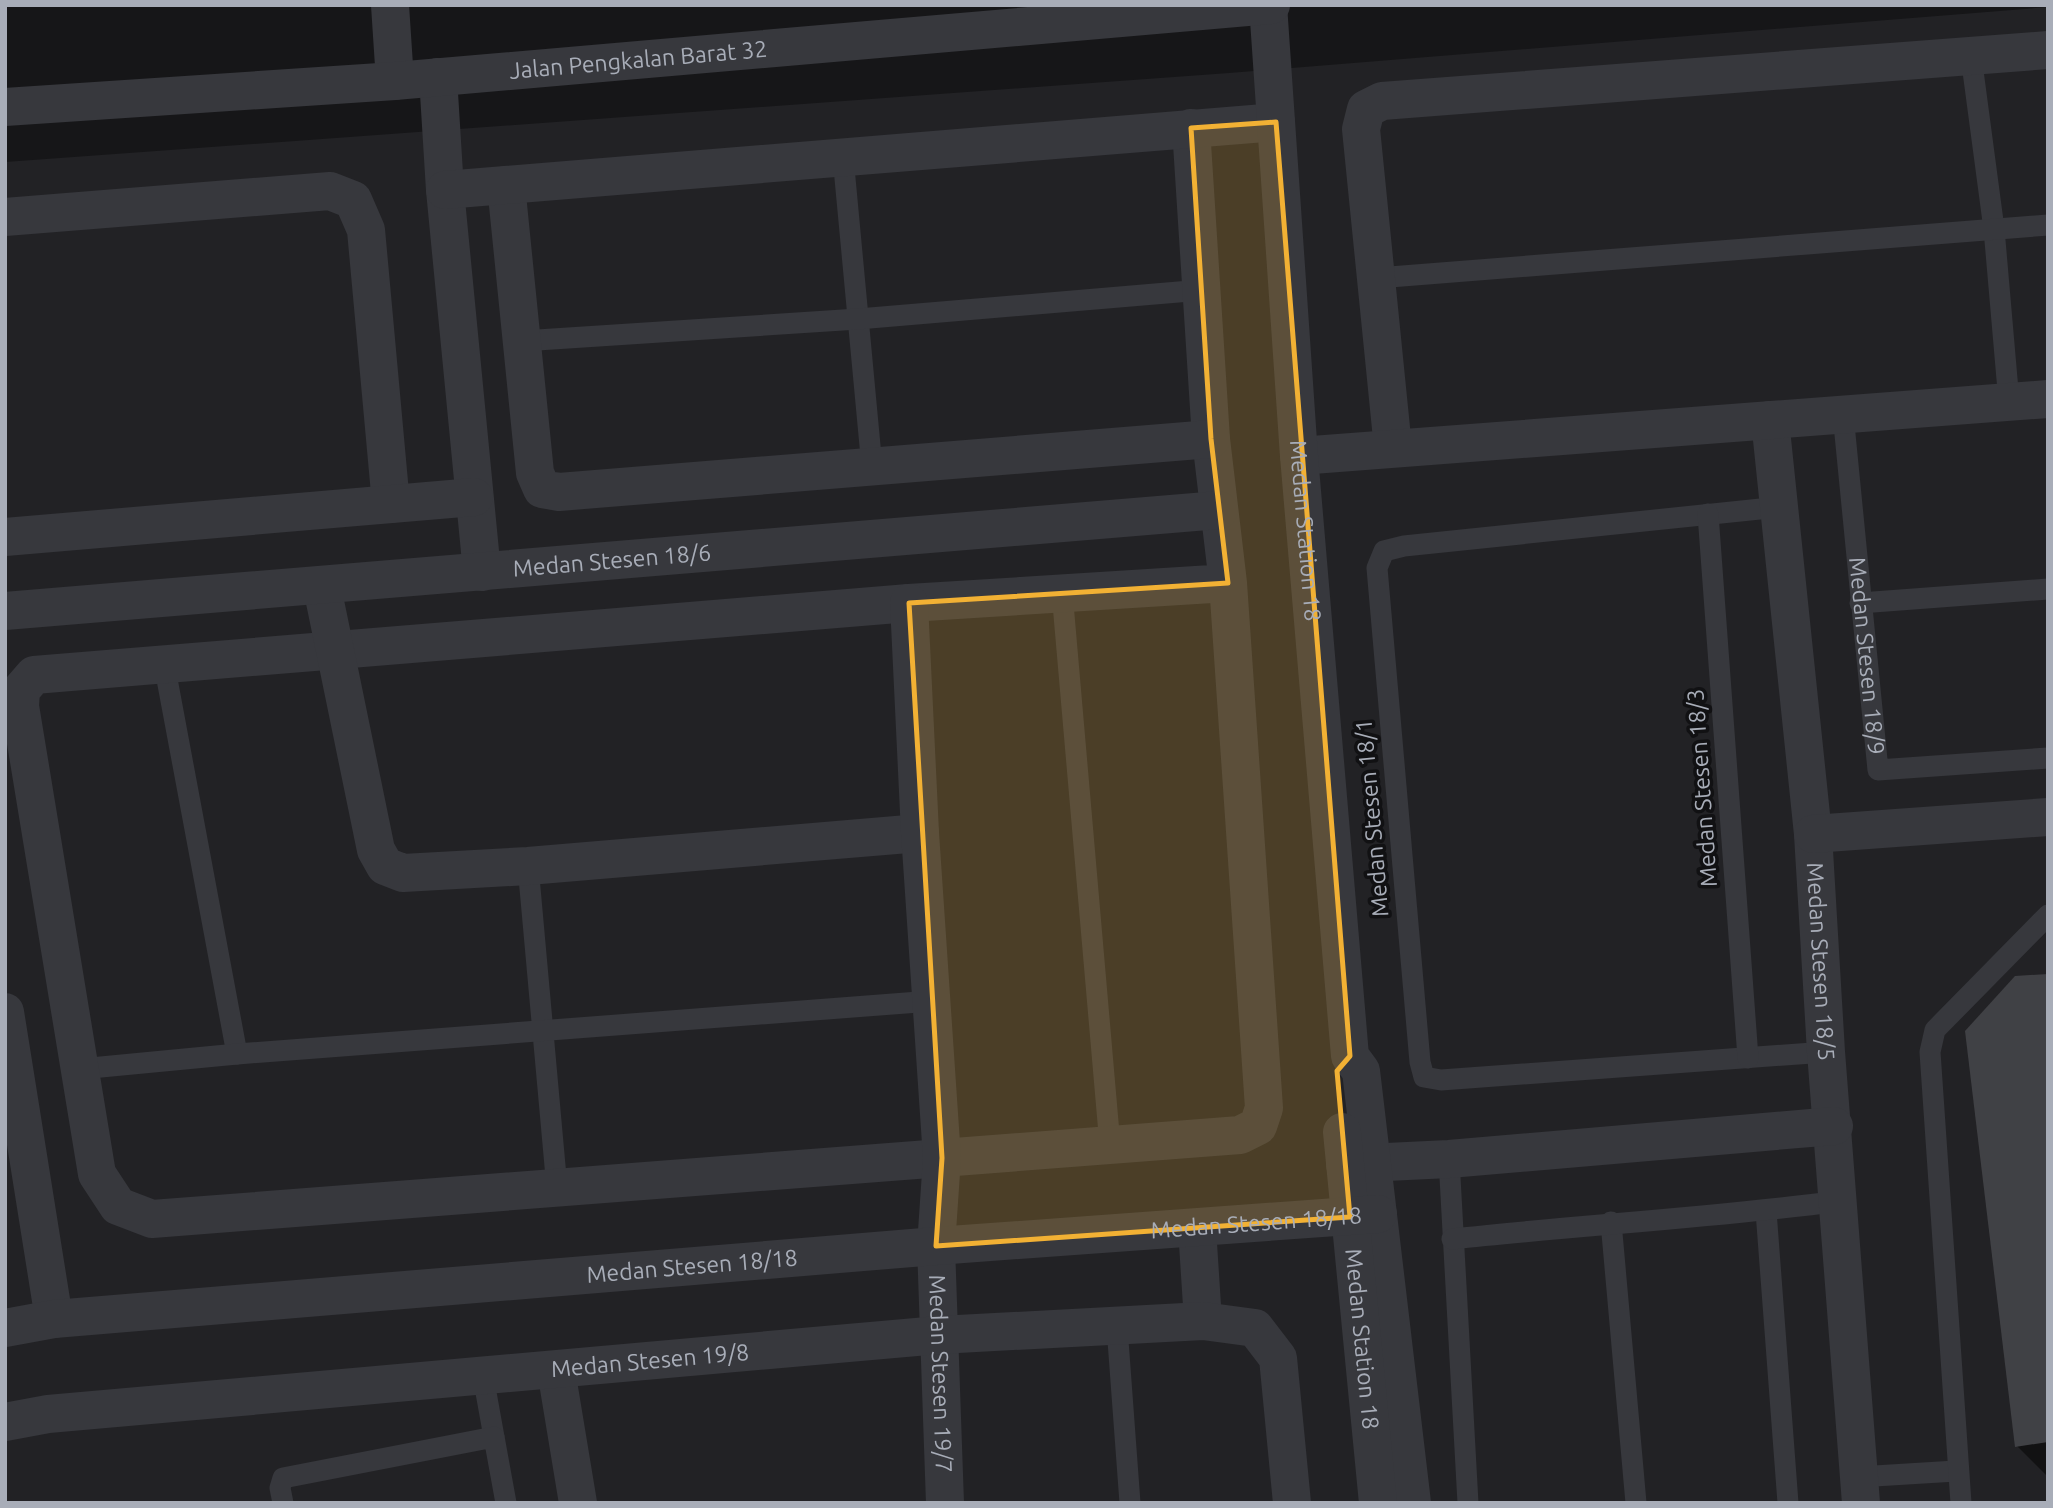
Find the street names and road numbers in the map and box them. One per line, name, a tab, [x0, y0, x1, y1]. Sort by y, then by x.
street label: Jalan Pengkalan Barat 32	[508, 36, 768, 83]
street label: Medan Station 18	[1286, 439, 1326, 622]
street label: Medan Stesen 18/6	[512, 539, 712, 581]
street label: Medan Stesen 18/9	[1845, 556, 1889, 756]
street label: Medan Stesen 18/3	[1682, 688, 1721, 888]
street label: Medan Stesen 18/1	[1350, 718, 1393, 918]
street label: Medan Stesen 18/5	[1803, 862, 1840, 1062]
street label: Medan Stesen 18/18	[1150, 1202, 1363, 1242]
street label: Medan Stesen 18/18	[585, 1245, 798, 1287]
street label: Medan Station 18	[1341, 1247, 1384, 1431]
street label: Medan Stesen 19/7	[925, 1274, 957, 1473]
street label: Medan Stesen 19/8	[550, 1339, 750, 1381]

